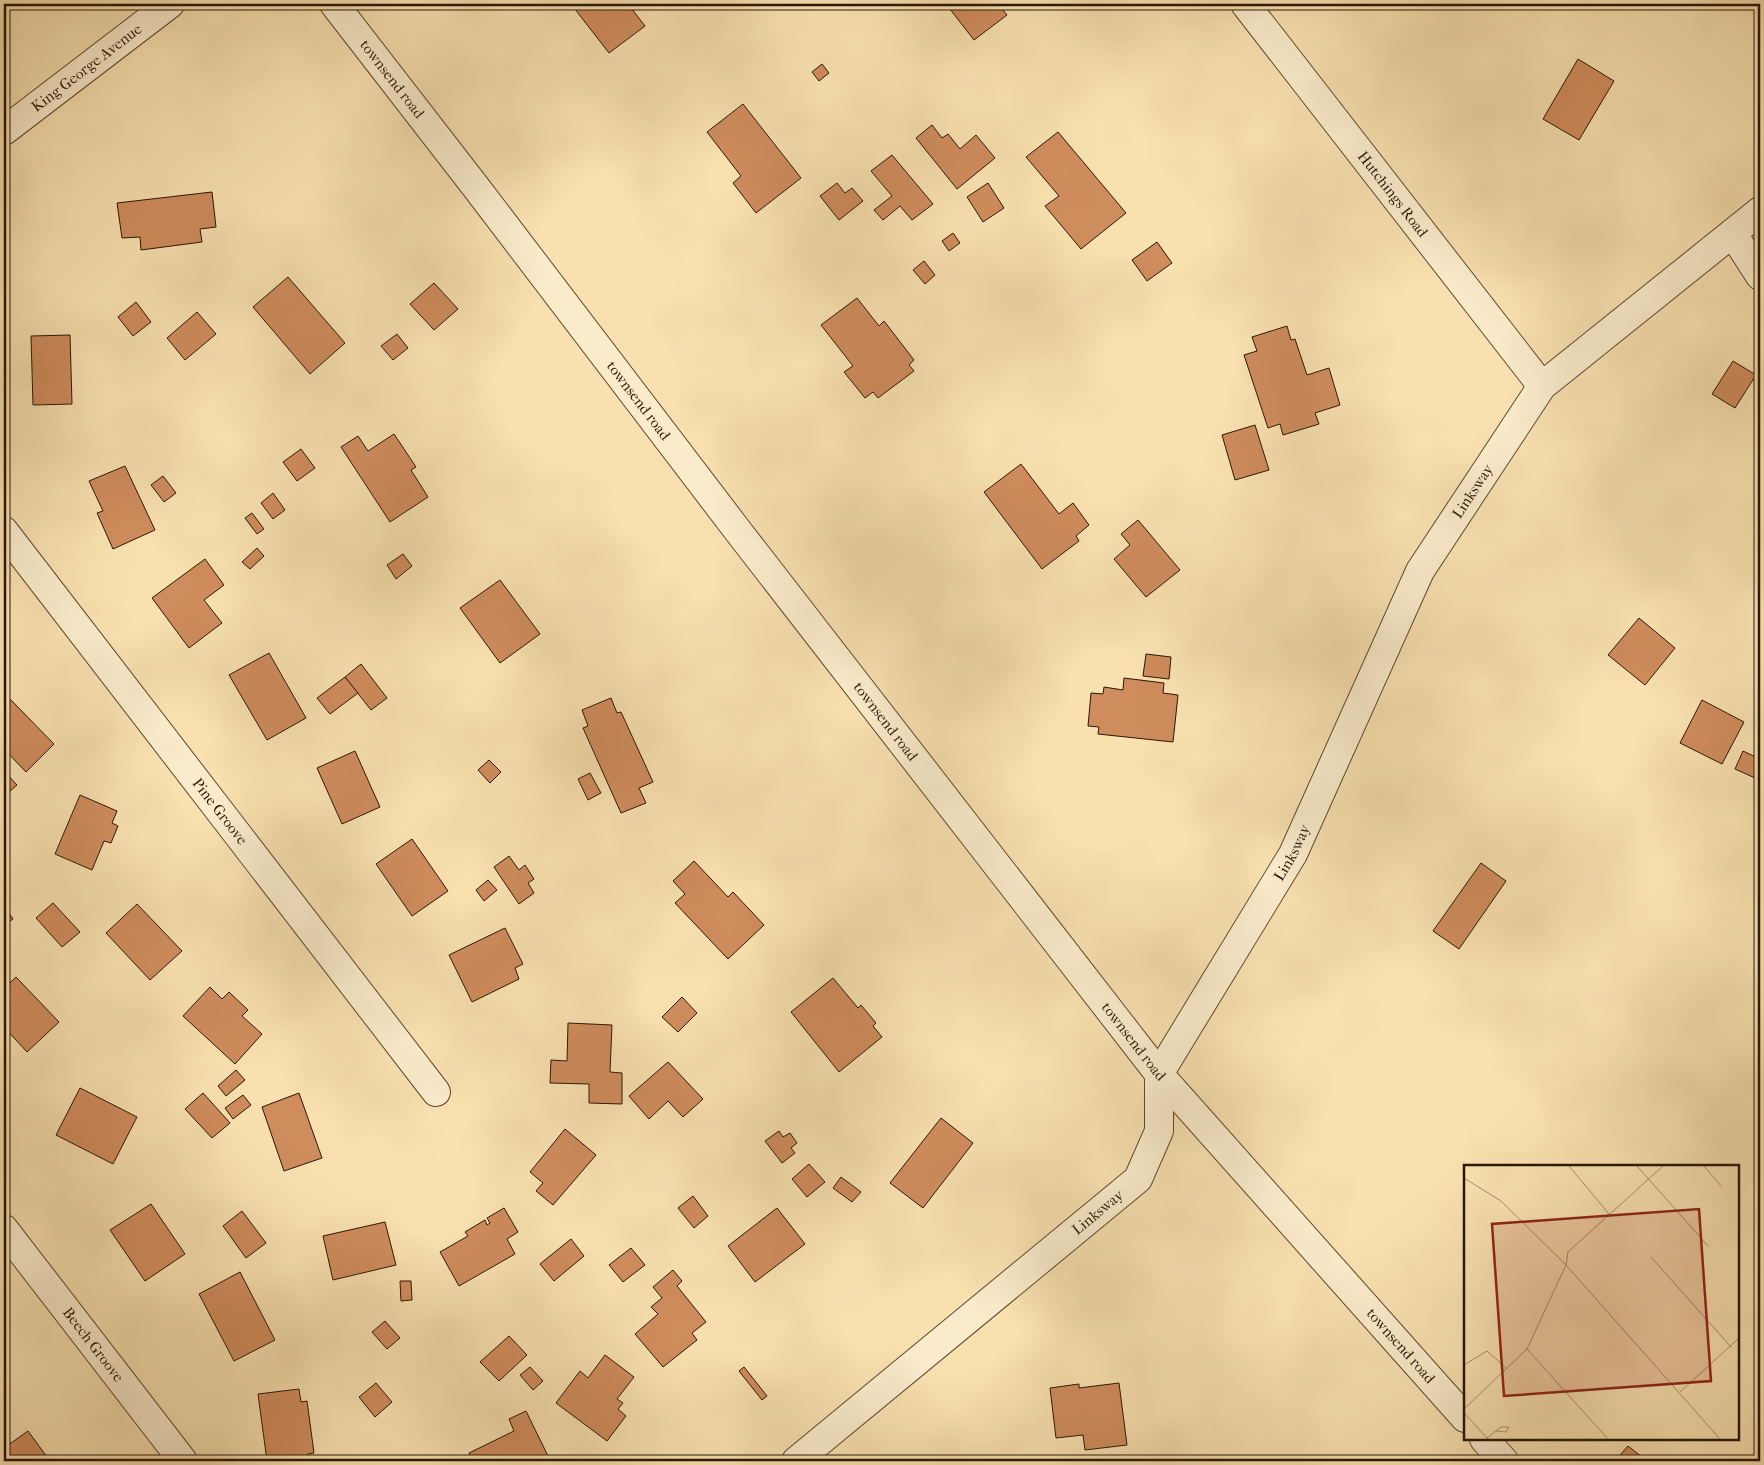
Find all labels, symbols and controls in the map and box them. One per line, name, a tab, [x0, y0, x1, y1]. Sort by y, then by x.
street label: King George Avenue	[28, 20, 146, 116]
street label: townsend road	[356, 36, 429, 123]
street label: Hutchings Road	[1354, 148, 1432, 241]
street label: townsend road	[603, 357, 675, 444]
street label: Linksway	[1448, 460, 1497, 522]
street label: townsend road	[850, 679, 922, 765]
street label: Pine Groove	[189, 775, 252, 849]
street label: Linksway	[1270, 821, 1314, 884]
street label: townsend road	[1098, 999, 1170, 1085]
inset map	[1464, 1165, 1739, 1440]
street label: Linksway	[1068, 1185, 1128, 1239]
street label: Beech Groove	[59, 1304, 128, 1386]
street label: townsend road	[1363, 1305, 1440, 1388]

